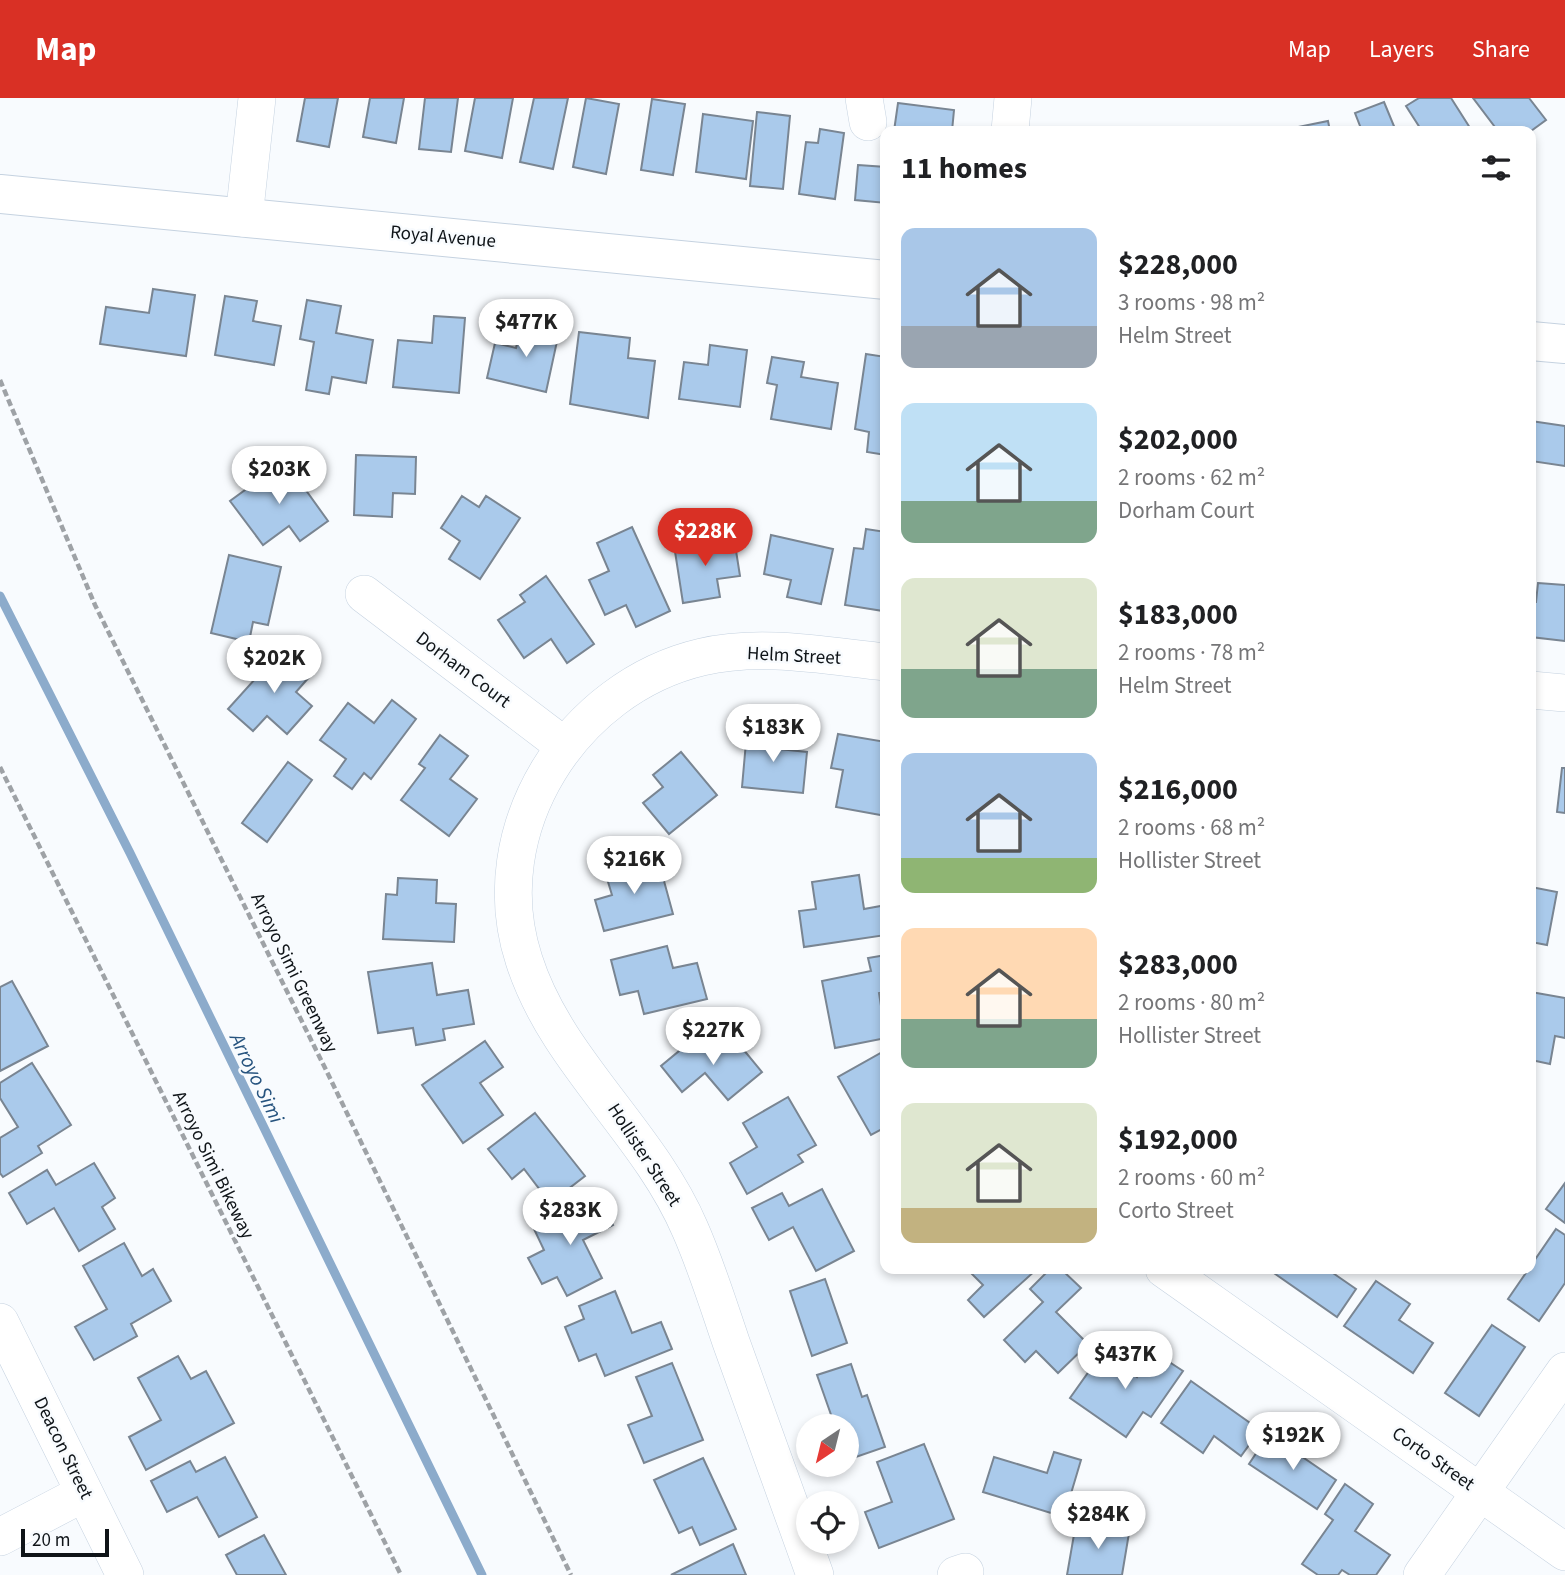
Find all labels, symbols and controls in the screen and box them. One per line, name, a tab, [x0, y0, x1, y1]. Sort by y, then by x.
text: Map	[35, 26, 96, 73]
text: Map	[1288, 32, 1331, 67]
text: Layers	[1369, 32, 1434, 67]
text: Share	[1472, 32, 1530, 67]
text: 11 homes	[901, 147, 1027, 190]
icon: filters	[1477, 149, 1515, 187]
street label: Royal Avenue	[389, 219, 497, 255]
text: $228,000	[1118, 243, 1238, 286]
icon: home	[957, 256, 1041, 340]
text: 3 rooms · 98 m²	[1118, 286, 1265, 319]
pin: $477K	[477, 300, 575, 359]
text: $477K	[495, 305, 557, 338]
text: Helm Street	[1118, 319, 1232, 352]
text: $202,000	[1118, 418, 1238, 461]
icon: home	[957, 431, 1041, 515]
pin: $203K	[230, 446, 328, 506]
text: $203K	[248, 452, 310, 485]
text: 2 rooms · 62 m²	[1118, 461, 1265, 494]
text: Dorham Court	[1118, 494, 1254, 527]
pin: $228K	[656, 508, 754, 568]
text: $228K	[674, 514, 736, 547]
text: $183,000	[1118, 593, 1238, 636]
icon: home	[957, 606, 1041, 690]
street label: Dorham Court	[410, 625, 517, 715]
pin: $202K	[225, 636, 323, 695]
text: 2 rooms · 78 m²	[1118, 636, 1265, 669]
street label: Helm Street	[746, 640, 842, 672]
text: $202K	[243, 641, 305, 674]
text: Helm Street	[1118, 669, 1232, 702]
pin: $183K	[724, 704, 822, 764]
text: $183K	[742, 710, 804, 743]
text: $216,000	[1118, 768, 1238, 811]
icon: home	[957, 781, 1041, 865]
text: 2 rooms · 68 m²	[1118, 811, 1265, 844]
pin: $216K	[585, 836, 683, 896]
text: $216K	[603, 842, 665, 875]
text: Hollister Street	[1118, 844, 1261, 877]
street label: Arroyo Simi Greenway	[244, 889, 344, 1058]
text: $283,000	[1118, 943, 1238, 986]
icon: home	[957, 956, 1041, 1040]
text: 2 rooms · 80 m²	[1118, 986, 1265, 1019]
pin: $227K	[664, 1007, 762, 1067]
text: $227K	[682, 1013, 744, 1046]
text: Hollister Street	[1118, 1019, 1261, 1052]
water label: Arroyo Simi	[221, 1026, 292, 1129]
street label: Arroyo Simi Bikeway	[165, 1086, 261, 1244]
street label: Hollister Street	[600, 1098, 688, 1212]
text: $192,000	[1118, 1118, 1238, 1161]
icon: home	[957, 1131, 1041, 1215]
text: 2 rooms · 60 m²	[1118, 1161, 1265, 1194]
pin: $283K	[521, 1188, 619, 1247]
text: $283K	[539, 1193, 601, 1226]
text: Corto Street	[1118, 1194, 1234, 1227]
pin: $437K	[1076, 1332, 1174, 1391]
text: $437K	[1094, 1337, 1156, 1370]
street label: Deacon Street	[27, 1392, 100, 1504]
pin: $192K	[1244, 1412, 1342, 1472]
north arrow	[796, 1414, 859, 1477]
map controls	[796, 1414, 859, 1554]
text: $192K	[1262, 1418, 1324, 1451]
street label: Corto Street	[1386, 1421, 1480, 1498]
button: locate	[796, 1491, 859, 1554]
pin: $284K	[1049, 1492, 1147, 1551]
text: $284K	[1067, 1497, 1129, 1530]
scale bar	[21, 1526, 108, 1558]
text: 20 m	[32, 1527, 70, 1554]

